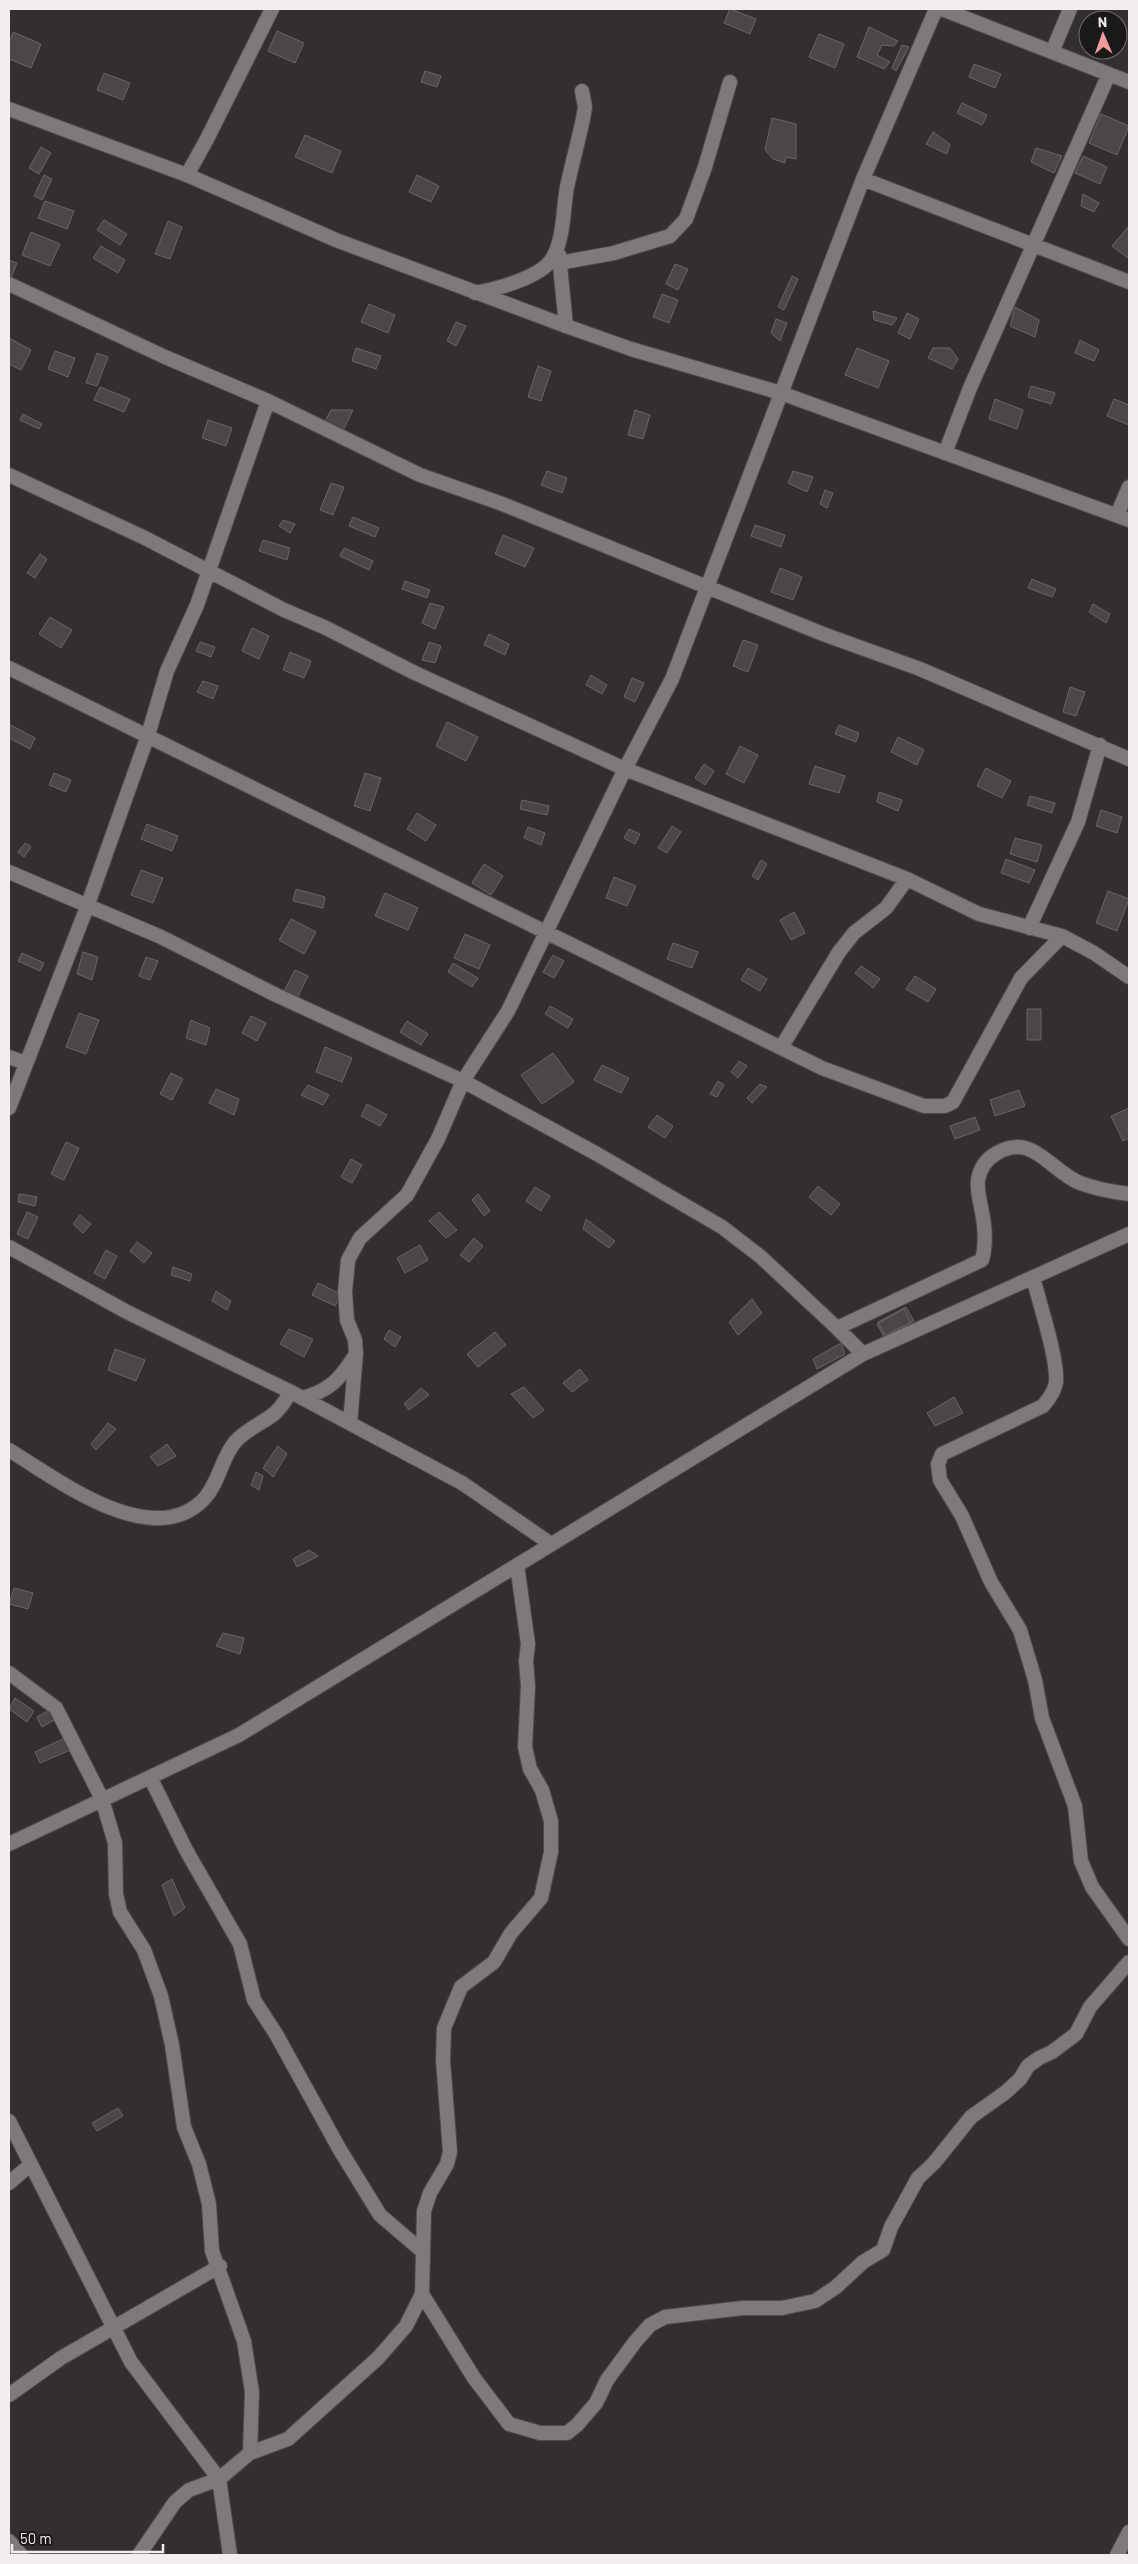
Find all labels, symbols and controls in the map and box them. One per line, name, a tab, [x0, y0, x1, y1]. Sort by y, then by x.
north arrow	[1078, 10, 1128, 60]
text: N	[1098, 13, 1107, 30]
scale bar	[12, 2522, 164, 2554]
text: 50 m	[20, 2529, 52, 2547]

